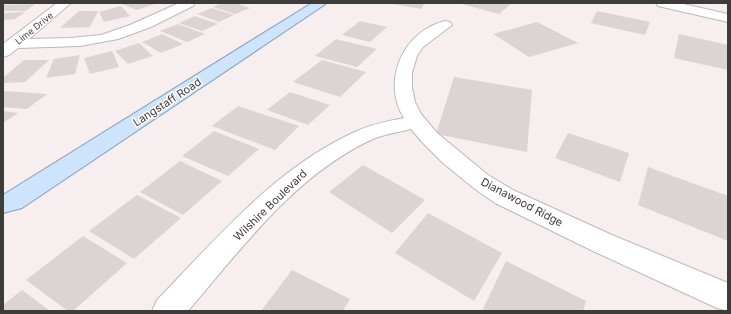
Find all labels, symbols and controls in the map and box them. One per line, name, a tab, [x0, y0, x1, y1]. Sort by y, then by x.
street label: Lime Drive	[13, 9, 55, 47]
street label: Langstaff Road	[130, 75, 204, 129]
street label: Wilshire Boulevard	[230, 166, 310, 244]
street label: Dianawood Ridge	[479, 174, 565, 230]

